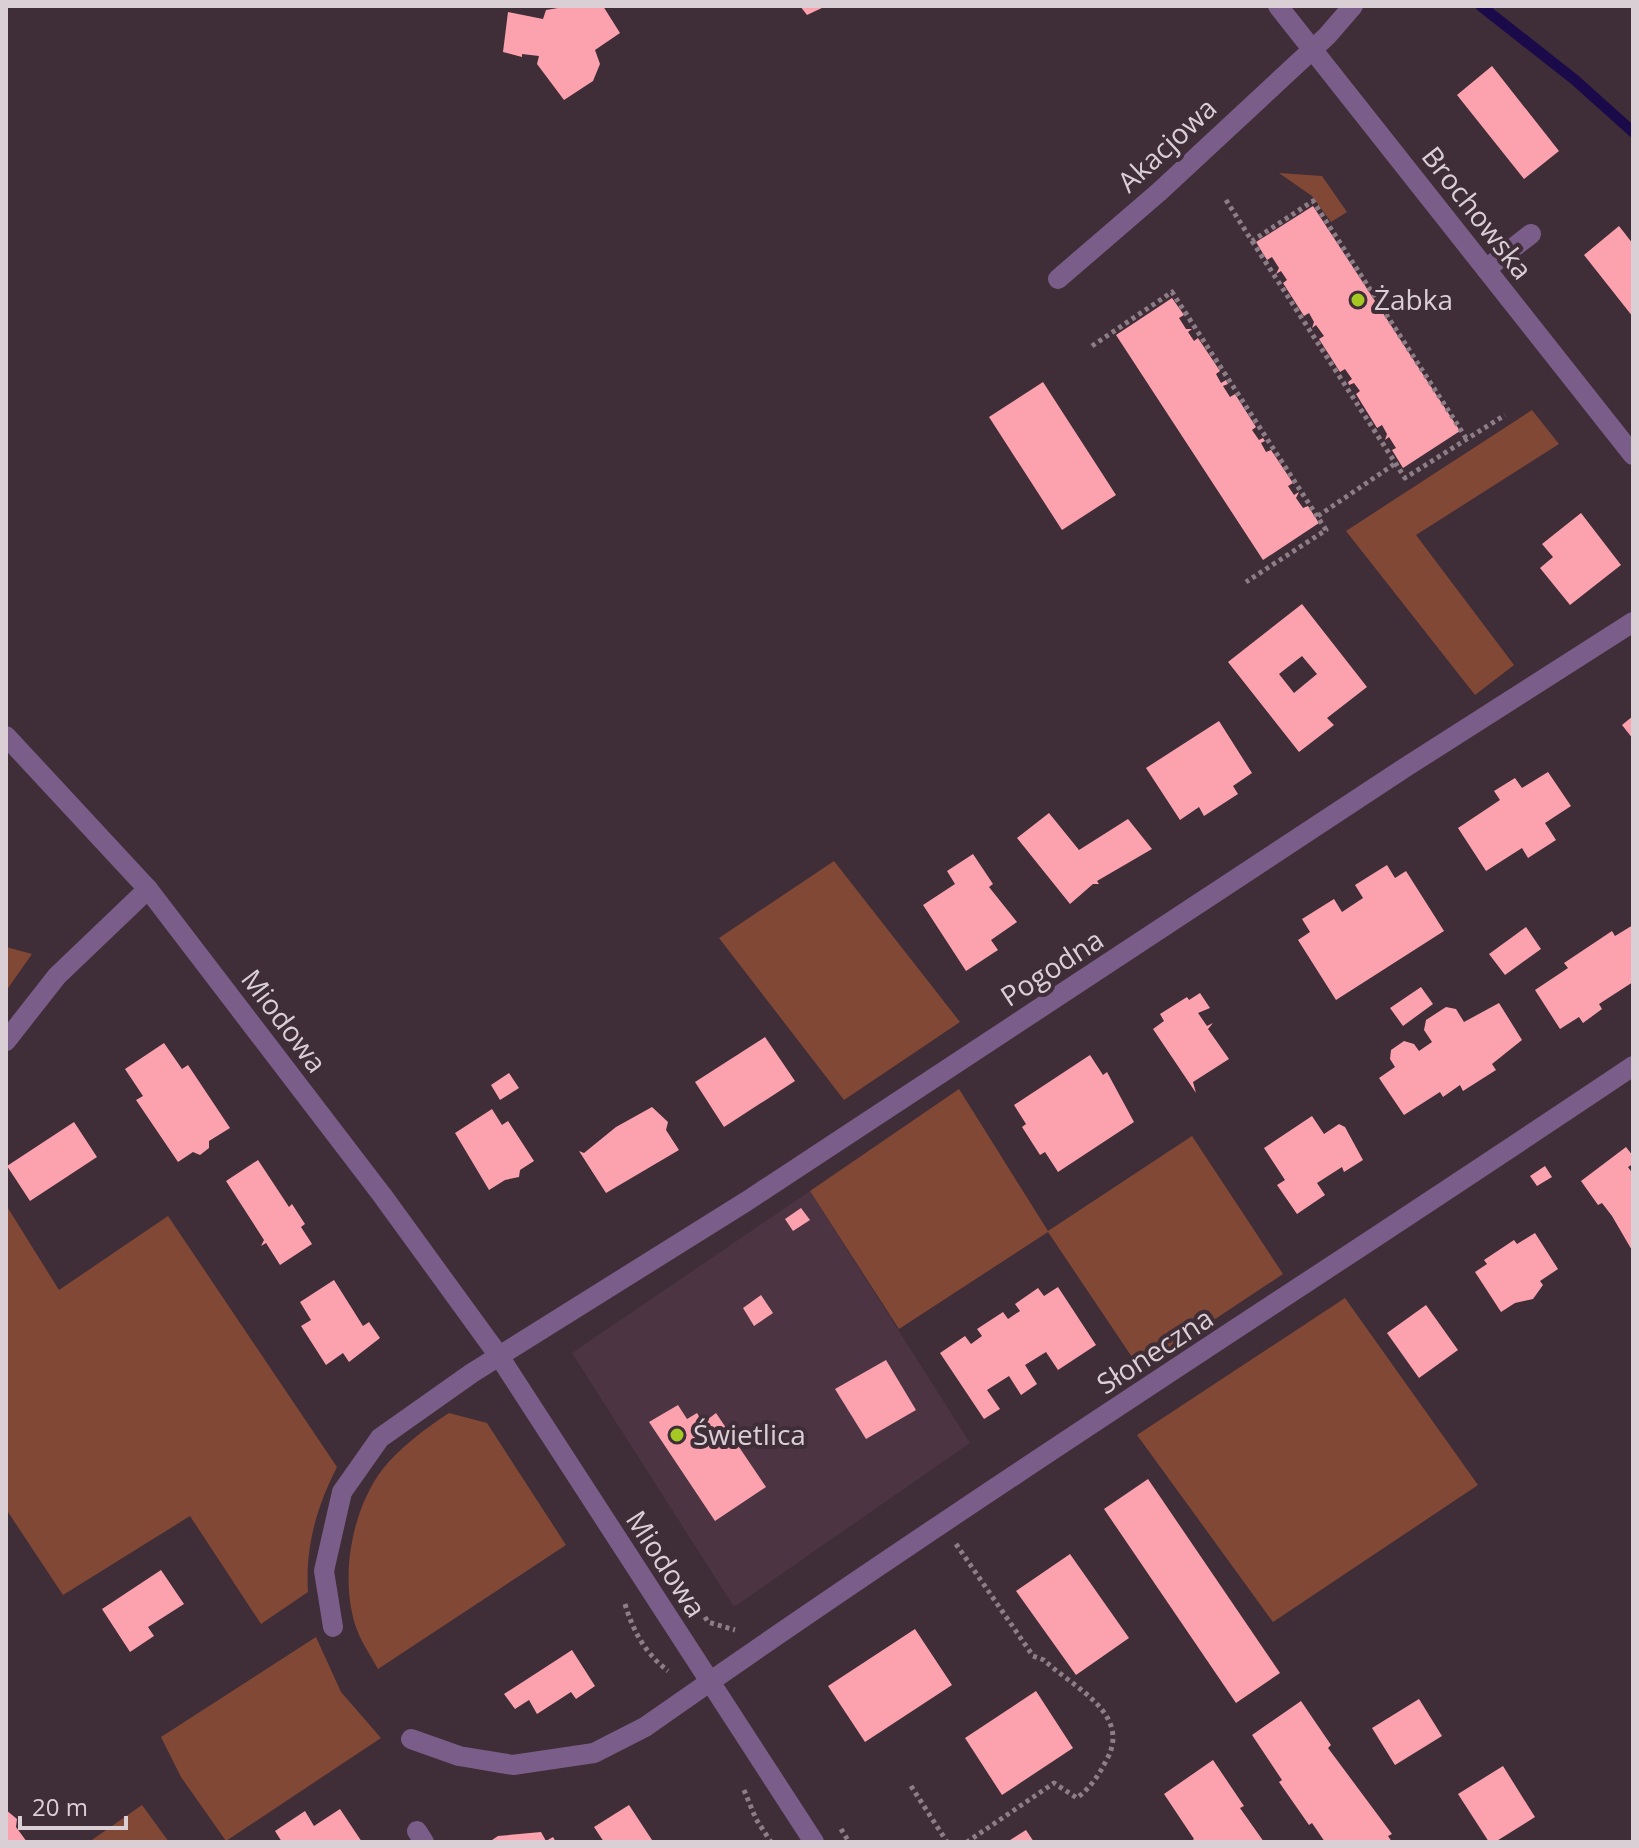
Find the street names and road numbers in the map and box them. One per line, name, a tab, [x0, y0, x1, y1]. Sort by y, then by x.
street label: Akacjowa	[1109, 89, 1224, 200]
street label: Brochowska	[1414, 138, 1542, 287]
street label: Pogodna	[993, 920, 1110, 1015]
street label: Miodowa	[233, 961, 336, 1080]
street label: Słoneczna	[1089, 1298, 1220, 1402]
street label: Miodowa	[618, 1503, 716, 1624]

